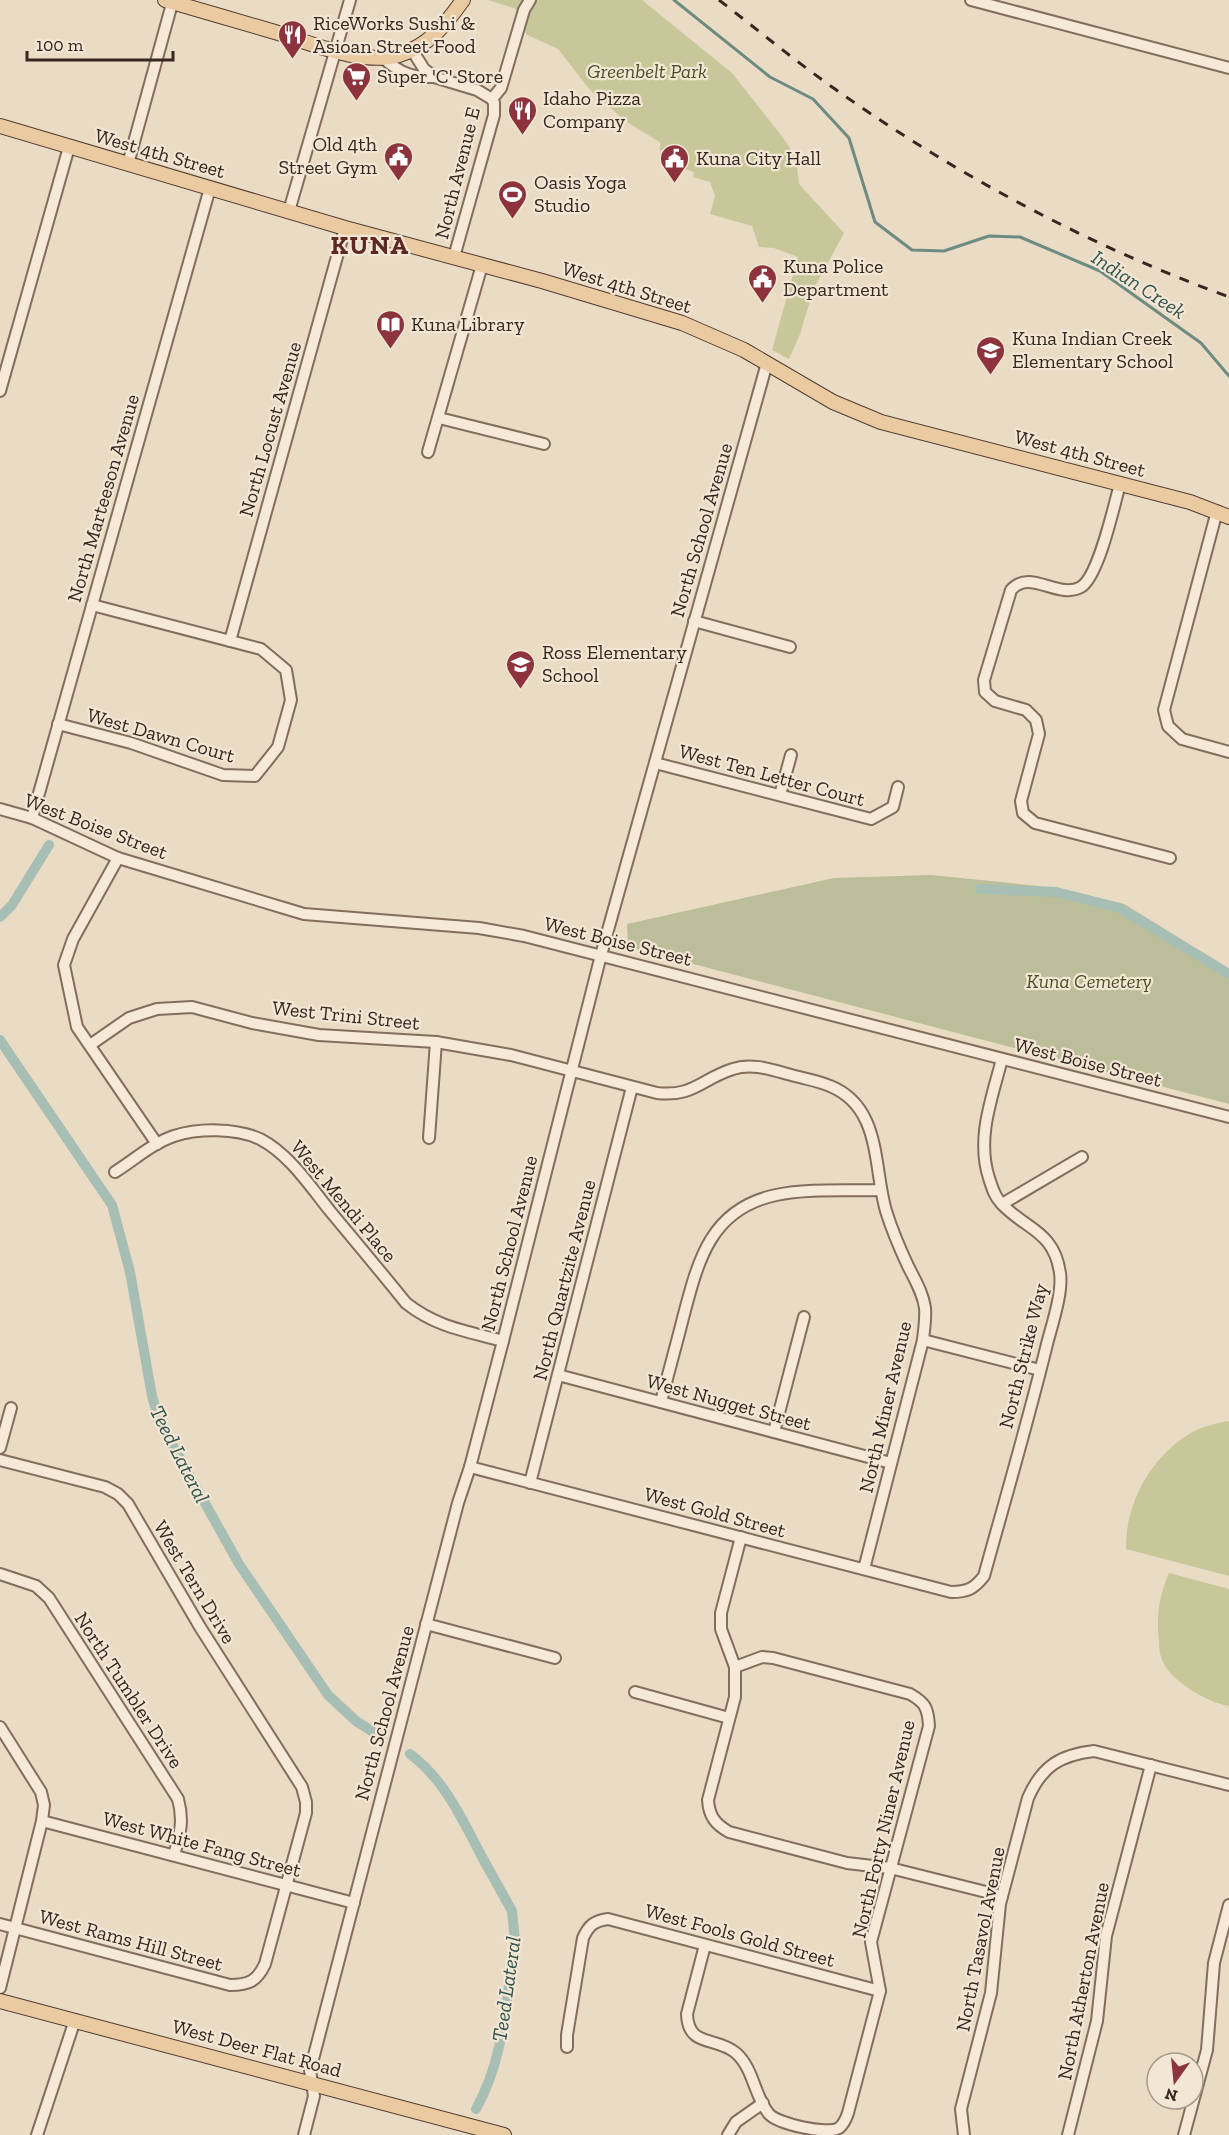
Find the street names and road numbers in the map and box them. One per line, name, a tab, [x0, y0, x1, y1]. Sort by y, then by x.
street label: North Avenue E	[429, 105, 485, 241]
street label: West 4th Street	[92, 123, 228, 183]
street label: West 4th Street	[559, 256, 695, 318]
street label: North Locust Avenue	[234, 339, 306, 519]
street label: North Marteeson Avenue	[62, 391, 144, 605]
street label: West 4th Street	[1012, 424, 1149, 482]
street label: North School Avenue	[665, 440, 737, 620]
street label: West Dawn Court	[84, 702, 238, 768]
street label: West Ten Letter Court	[676, 739, 868, 812]
street label: West Boise Street	[21, 788, 171, 865]
street label: West Boise Street	[542, 911, 695, 971]
street label: West Trini Street	[271, 995, 421, 1035]
street label: West Boise Street	[1012, 1032, 1165, 1092]
street label: West Mendi Place	[286, 1135, 402, 1267]
street label: North School Avenue	[476, 1153, 542, 1333]
street label: North Quartzite Avenue	[527, 1177, 601, 1383]
street label: North Strike Way	[993, 1280, 1053, 1431]
street label: North Miner Avenue	[854, 1319, 916, 1495]
street label: West Nugget Street	[644, 1368, 814, 1436]
street label: West Gold Street	[642, 1482, 789, 1543]
street label: West Tern Drive	[149, 1516, 241, 1648]
street label: North Tumbler Drive	[69, 1607, 189, 1773]
street label: North School Avenue	[349, 1623, 419, 1803]
street label: North Forty Niner Avenue	[846, 1717, 920, 1941]
street label: West White Fang Street	[100, 1806, 304, 1882]
street label: North Tasavol Avenue	[950, 1845, 1010, 2033]
street label: North Atherton Avenue	[1052, 1880, 1114, 2082]
street label: West Fools Gold Street	[643, 1898, 838, 1972]
street label: West Rams Hill Street	[37, 1904, 226, 1976]
street label: West Deer Flat Road	[170, 2014, 344, 2082]

